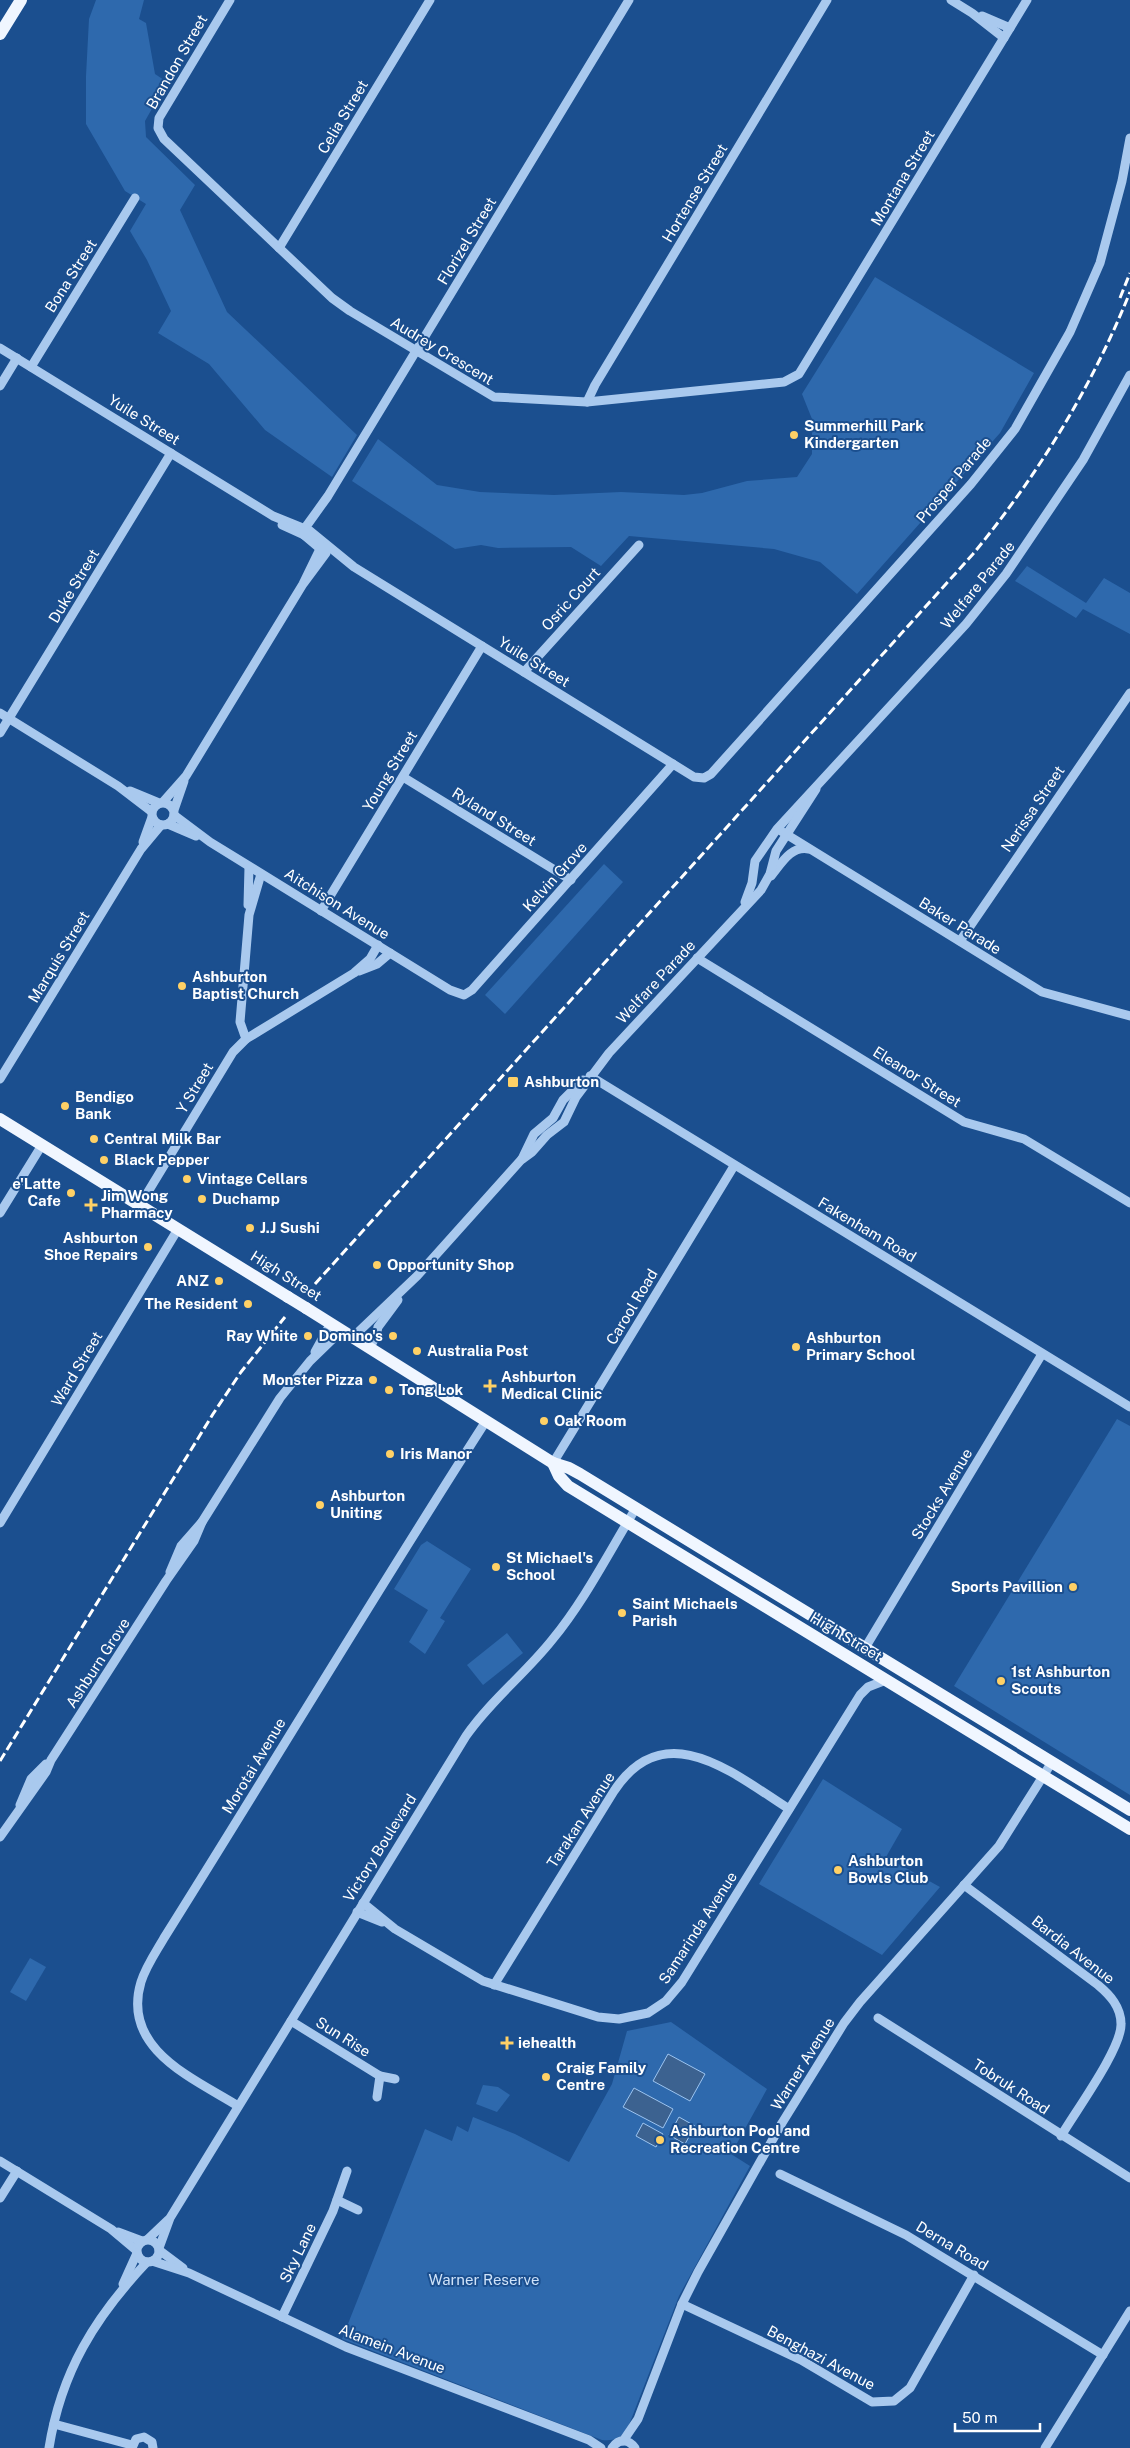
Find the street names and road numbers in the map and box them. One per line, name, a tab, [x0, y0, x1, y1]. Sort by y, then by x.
street label: Brandon Street	[143, 11, 211, 112]
street label: Celia Street	[314, 77, 371, 157]
street label: Montana Street	[867, 127, 938, 229]
street label: Hortense Street	[659, 140, 731, 245]
street label: Florizel Street	[434, 194, 499, 287]
street label: Bona Street	[41, 236, 100, 315]
street label: Audrey Crescent	[388, 313, 497, 388]
street label: Yuile Street	[105, 391, 183, 448]
street label: Prosper Parade	[913, 433, 995, 526]
street label: Welfare Parade	[937, 538, 1018, 632]
street label: Duke Street	[45, 546, 102, 626]
street label: Osric Court	[538, 564, 603, 634]
street label: Yuile Street	[495, 633, 573, 690]
street label: Young Street	[359, 727, 420, 814]
street label: Nerissa Street	[998, 762, 1068, 855]
street label: Ryland Street	[449, 784, 540, 849]
street label: Kelvin Grove	[519, 839, 590, 915]
street label: Aitchison Avenue	[282, 864, 393, 943]
street label: Baker Parade	[916, 894, 1004, 958]
street label: Marquis Street	[25, 908, 93, 1006]
street label: Welfare Parade	[613, 937, 698, 1027]
street label: Eleanor Street	[870, 1043, 964, 1110]
street label: Y Street	[173, 1059, 216, 1116]
street label: Fakenham Road	[815, 1194, 919, 1266]
street label: High Street	[248, 1247, 325, 1304]
street label: Carool Road	[602, 1266, 661, 1348]
street label: Ward Street	[48, 1328, 106, 1409]
street label: Stocks Avenue	[908, 1445, 975, 1542]
street label: High Street	[807, 1609, 885, 1665]
street label: Ashburn Grove	[62, 1615, 133, 1711]
street label: Morotai Avenue	[218, 1715, 289, 1817]
street label: Tarakan Avenue	[543, 1769, 618, 1871]
street label: Victory Boulevard	[340, 1791, 420, 1905]
street label: Samarinda Avenue	[655, 1868, 740, 1987]
street label: Bardia Avenue	[1029, 1912, 1118, 1987]
street label: Sun Rise	[313, 2013, 374, 2060]
street label: Warner Avenue	[767, 2014, 838, 2113]
street label: Tobruk Road	[970, 2056, 1053, 2118]
street label: Derna Road	[913, 2217, 991, 2274]
street label: Sky Lane	[276, 2220, 319, 2285]
street label: Alamein Avenue	[337, 2320, 448, 2377]
street label: Benghazi Avenue	[764, 2322, 878, 2393]

